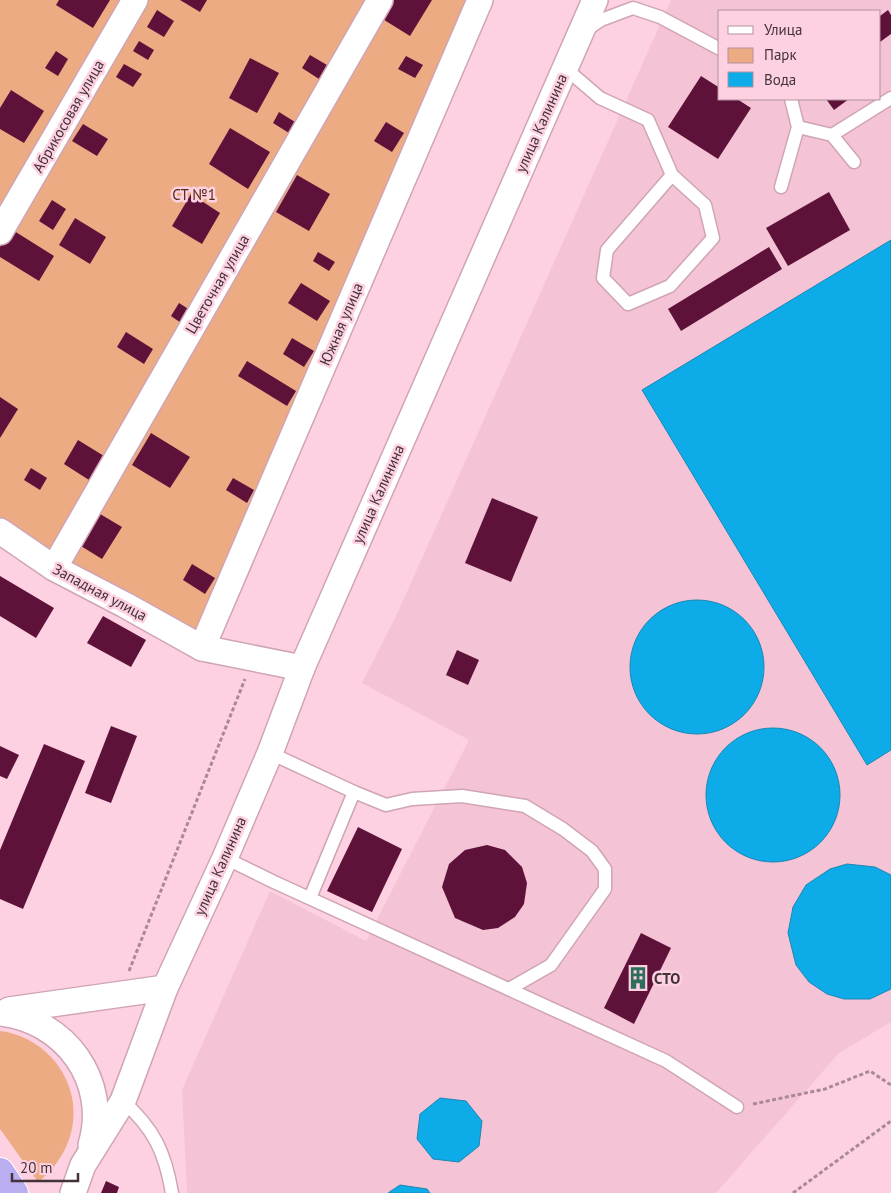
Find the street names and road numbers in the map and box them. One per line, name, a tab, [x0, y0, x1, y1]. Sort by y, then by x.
street label: Абрикосовая улица	[28, 56, 108, 176]
street label: улица Калинина	[511, 71, 571, 175]
street label: Цветочная улица	[181, 231, 253, 337]
street label: Южная улица	[315, 280, 367, 368]
street label: улица Калинина	[348, 442, 408, 546]
street label: Западная улица	[50, 559, 150, 625]
street label: улица Калинина	[190, 814, 250, 918]

